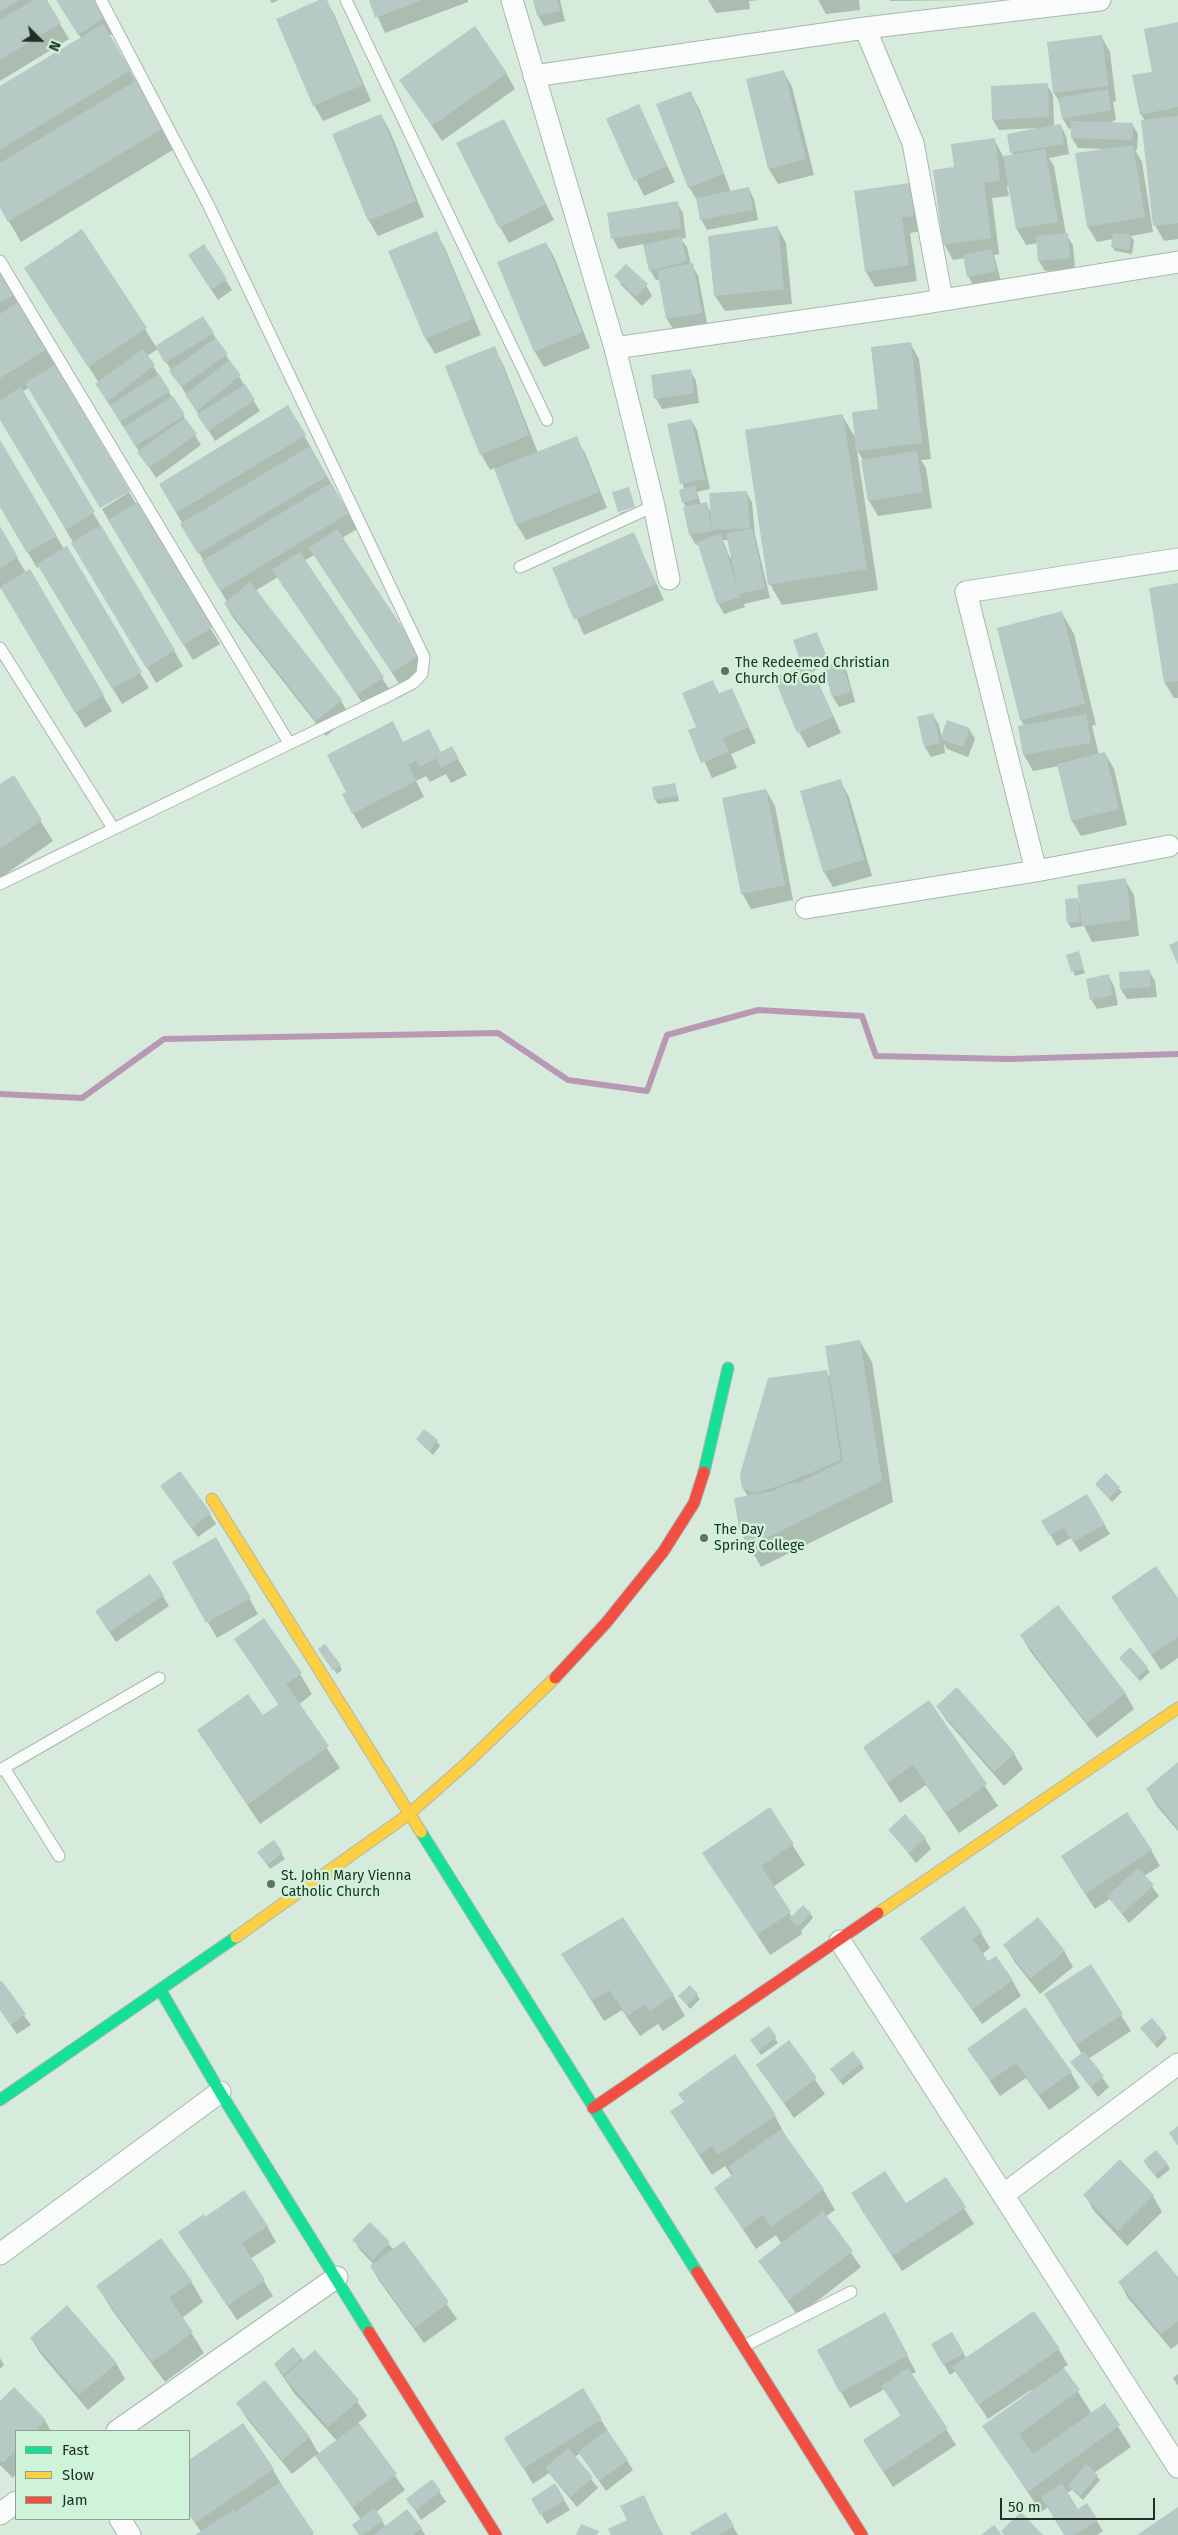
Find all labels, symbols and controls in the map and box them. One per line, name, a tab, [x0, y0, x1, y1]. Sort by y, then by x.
north arrow	[15, 15, 65, 65]
text: N	[45, 38, 64, 54]
place label: The Redeemed Christian Church Of God	[735, 655, 890, 688]
marker: The Redeemed Christian Church Of God	[719, 665, 731, 677]
place label: The Day Spring College	[714, 1522, 805, 1554]
marker: The Day Spring College	[698, 1532, 710, 1544]
place label: St. John Mary Vienna Catholic Church	[281, 1868, 411, 1900]
marker: St. John Mary Vienna Catholic Church	[265, 1878, 277, 1890]
legend	[15, 2430, 190, 2520]
text: Fast	[62, 2441, 89, 2459]
text: Slow	[62, 2466, 94, 2484]
scale bar	[1003, 2488, 1158, 2520]
text: Jam	[62, 2491, 88, 2509]
text: 50 m	[1008, 2498, 1041, 2516]

